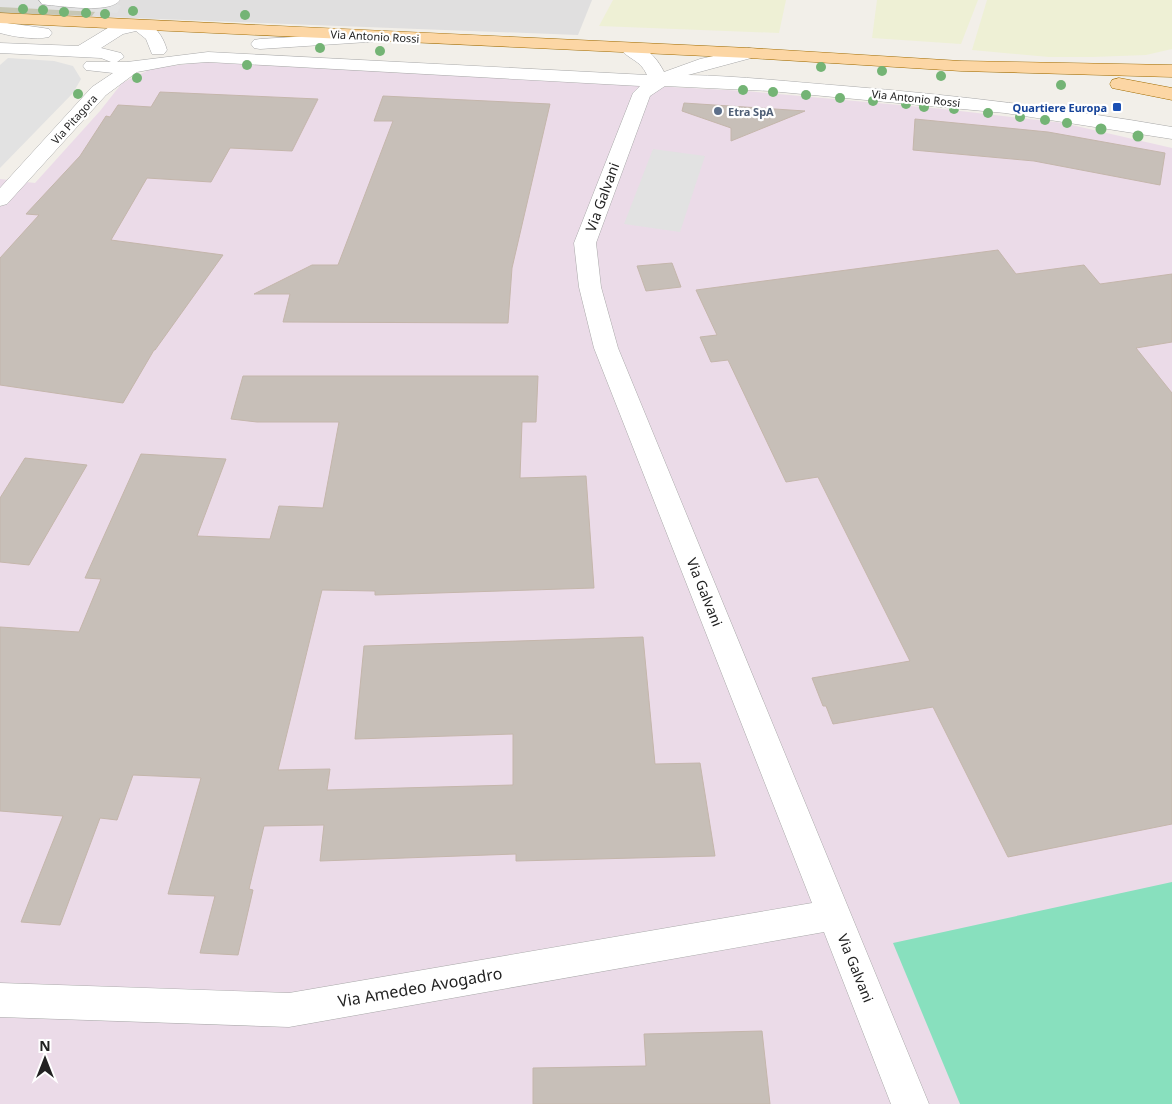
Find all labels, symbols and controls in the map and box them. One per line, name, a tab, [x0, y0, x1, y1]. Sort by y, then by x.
street label: Via Antonio Rossi	[330, 26, 420, 46]
street label: Via Antonio Rossi	[871, 86, 961, 110]
street label: Via Pitagora	[48, 91, 100, 147]
place label: Quartiere Europa	[1012, 100, 1107, 115]
marker: Quartiere Europa	[1111, 101, 1123, 113]
place label: Etra SpA	[728, 104, 774, 119]
marker: Etra SpA	[712, 105, 724, 117]
street label: Via Galvani	[581, 160, 623, 234]
street label: Via Galvani	[683, 555, 727, 629]
street label: Via Galvani	[834, 931, 878, 1005]
street label: Via Amedeo Avogadro	[336, 962, 504, 1012]
north arrow	[20, 1034, 70, 1084]
text: N	[39, 1036, 51, 1055]

